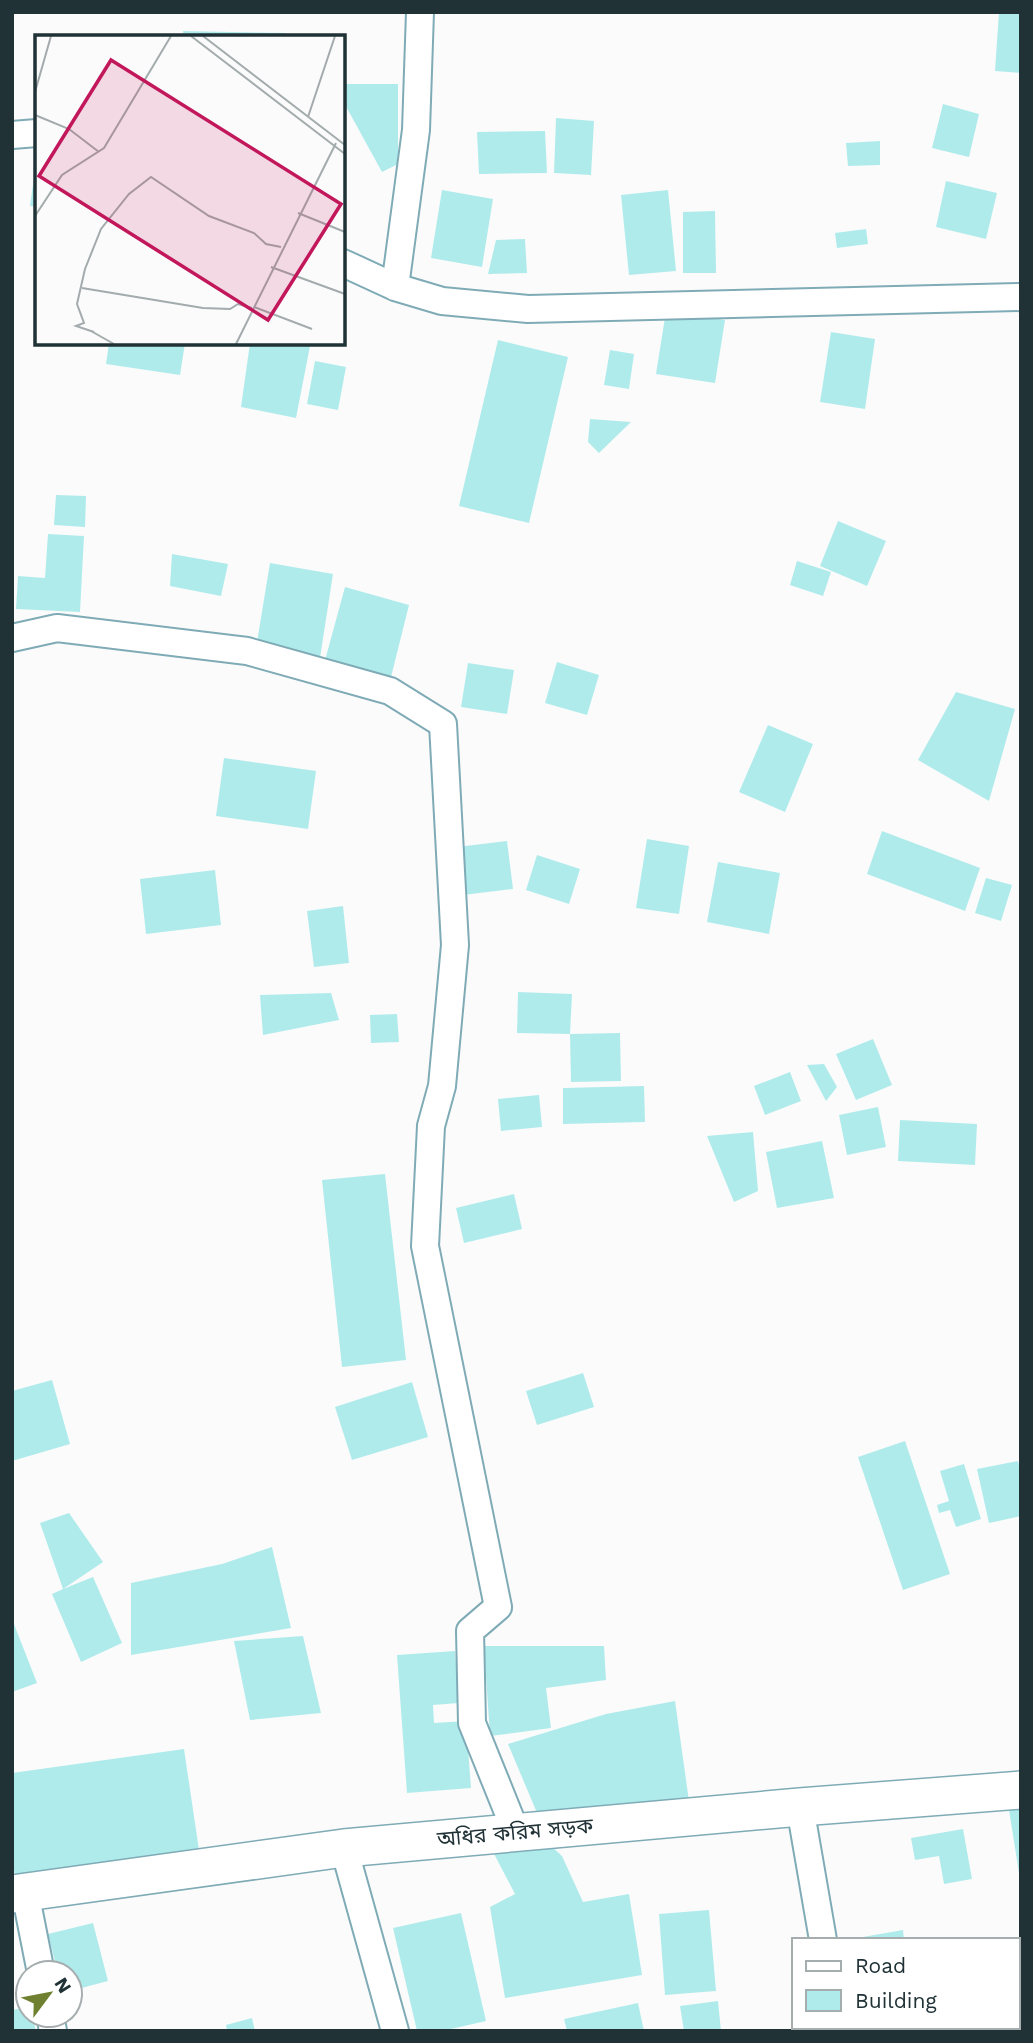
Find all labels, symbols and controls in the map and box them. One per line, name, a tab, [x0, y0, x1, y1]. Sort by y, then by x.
inset map	[35, 35, 345, 345]
street label: অধির করিম সড়ক	[435, 1813, 595, 1851]
legend	[792, 1938, 1019, 2029]
text: Road	[855, 1953, 906, 1978]
north arrow	[14, 1959, 84, 2029]
text: N	[50, 1973, 76, 1997]
text: Building	[855, 1988, 937, 2013]

